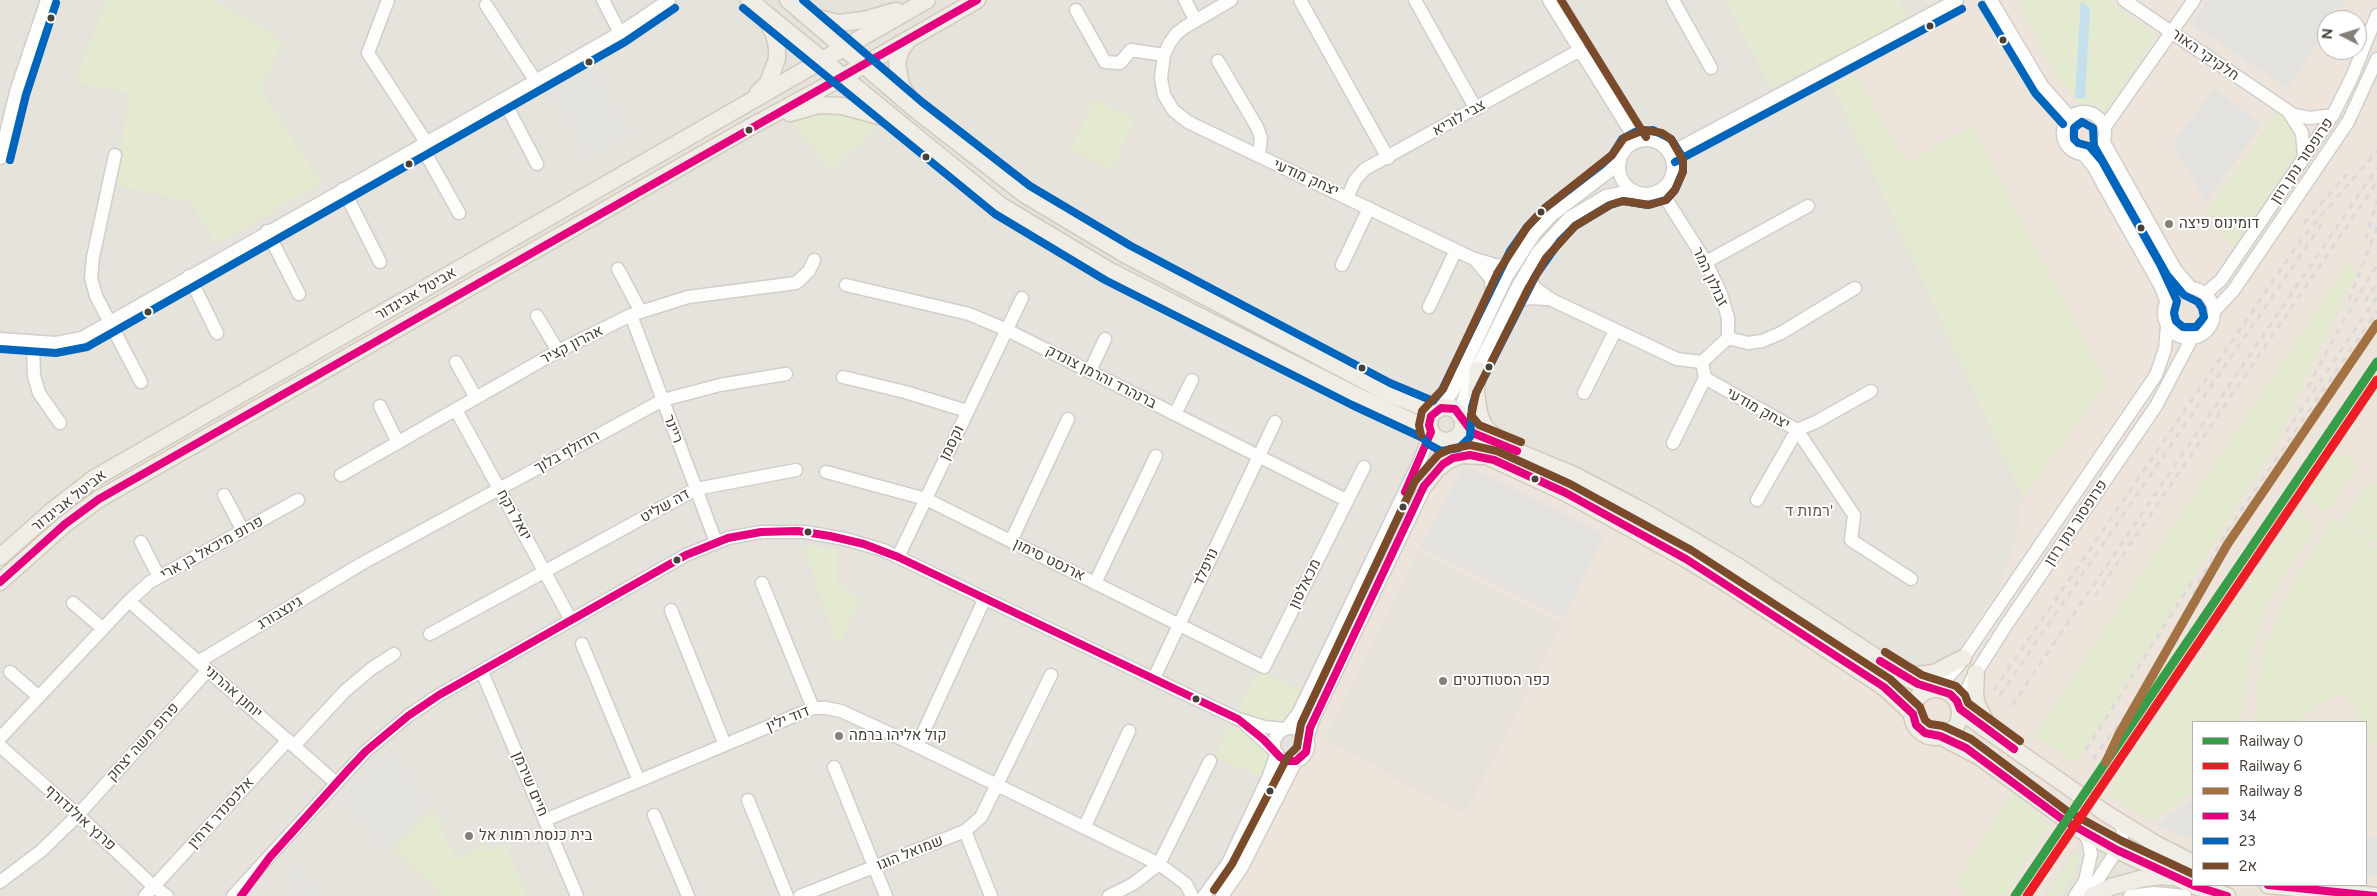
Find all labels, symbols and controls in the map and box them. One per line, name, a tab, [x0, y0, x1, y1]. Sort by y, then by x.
north arrow	[2317, 10, 2367, 60]
unlabelled marker	[46, 13, 56, 23]
unlabelled marker	[1925, 21, 1935, 31]
street label: חלקיקי האור	[2168, 25, 2242, 85]
text: N	[2319, 28, 2336, 40]
unlabelled marker	[1998, 35, 2008, 45]
unlabelled marker	[584, 57, 594, 67]
street label: צבי לוריא	[1429, 96, 1489, 140]
street label: פרופסור נתן רוזן	[2267, 115, 2337, 207]
unlabelled marker	[744, 125, 754, 135]
unlabelled marker	[921, 152, 931, 162]
street label: יצחק מודעי	[1270, 156, 1342, 200]
unlabelled marker	[404, 159, 414, 169]
unlabelled marker	[1536, 207, 1546, 217]
place label: דומינוס פיצה	[2179, 215, 2259, 233]
marker: דומינוס פיצה	[2163, 218, 2175, 230]
unlabelled marker	[2136, 223, 2146, 233]
street label: זבולון המר	[1688, 244, 1732, 310]
street label: אביטל אביגדור	[372, 264, 460, 324]
unlabelled marker	[143, 307, 153, 317]
street label: אהרון קציר	[538, 322, 606, 368]
street label: ברנהרד והרמן צונדק	[1043, 341, 1159, 413]
unlabelled marker	[1484, 362, 1494, 372]
unlabelled marker	[1357, 363, 1367, 373]
street label: יצחק מודעי	[1723, 384, 1793, 434]
street label: ריינר	[659, 412, 687, 446]
street label: וקסמן	[936, 422, 968, 464]
street label: רודולף בלוך	[531, 427, 603, 477]
street label: אביטל אביגדור	[28, 466, 110, 536]
unlabelled marker	[1530, 474, 1540, 484]
street label: פרופסור נתן רוזן	[2041, 477, 2111, 569]
street label: דה שליט	[637, 485, 693, 527]
street label: יואל רקח	[493, 486, 535, 544]
district label: רמות ד'	[1785, 501, 1833, 521]
unlabelled marker	[1398, 502, 1408, 512]
street label: פרופ מיכאל בן ארי	[157, 512, 267, 584]
unlabelled marker	[803, 527, 813, 537]
street label: ארנסט סימון	[1010, 535, 1088, 585]
street label: נויפלד	[1190, 545, 1222, 589]
unlabelled marker	[672, 555, 682, 565]
street label: מכאלסון	[1285, 556, 1325, 612]
street label: גינצבורג	[254, 593, 306, 633]
street label: יוחנן אהרוני	[200, 662, 266, 722]
place label: כפר הסטודנטים	[1453, 672, 1550, 690]
marker: כפר הסטודנטים	[1437, 675, 1449, 687]
unlabelled marker	[1191, 694, 1201, 704]
street label: פרופ משה יצחק	[103, 699, 183, 785]
street label: דוד ילין	[764, 702, 812, 736]
legend	[2192, 721, 2367, 886]
place label: קול אליהו ברמה	[849, 727, 947, 745]
marker: קול אליהו ברמה	[833, 730, 845, 742]
text: Railway 0	[2239, 732, 2303, 750]
street label: חיים שירמן	[508, 749, 552, 819]
text: Railway 6	[2239, 757, 2302, 775]
street label: אלכסנדר זרחין	[184, 774, 258, 852]
street label: פרנץ אולנדורף	[41, 781, 119, 855]
text: Railway 8	[2239, 782, 2303, 800]
unlabelled marker	[1265, 786, 1275, 796]
text: 34	[2239, 807, 2256, 825]
place label: בית כנסת רמות אל	[479, 827, 592, 845]
marker: בית כנסת רמות אל	[463, 830, 475, 842]
street label: שמואל הוגו	[874, 831, 946, 875]
text: 23	[2239, 832, 2256, 850]
text: 2א	[2239, 857, 2257, 875]

